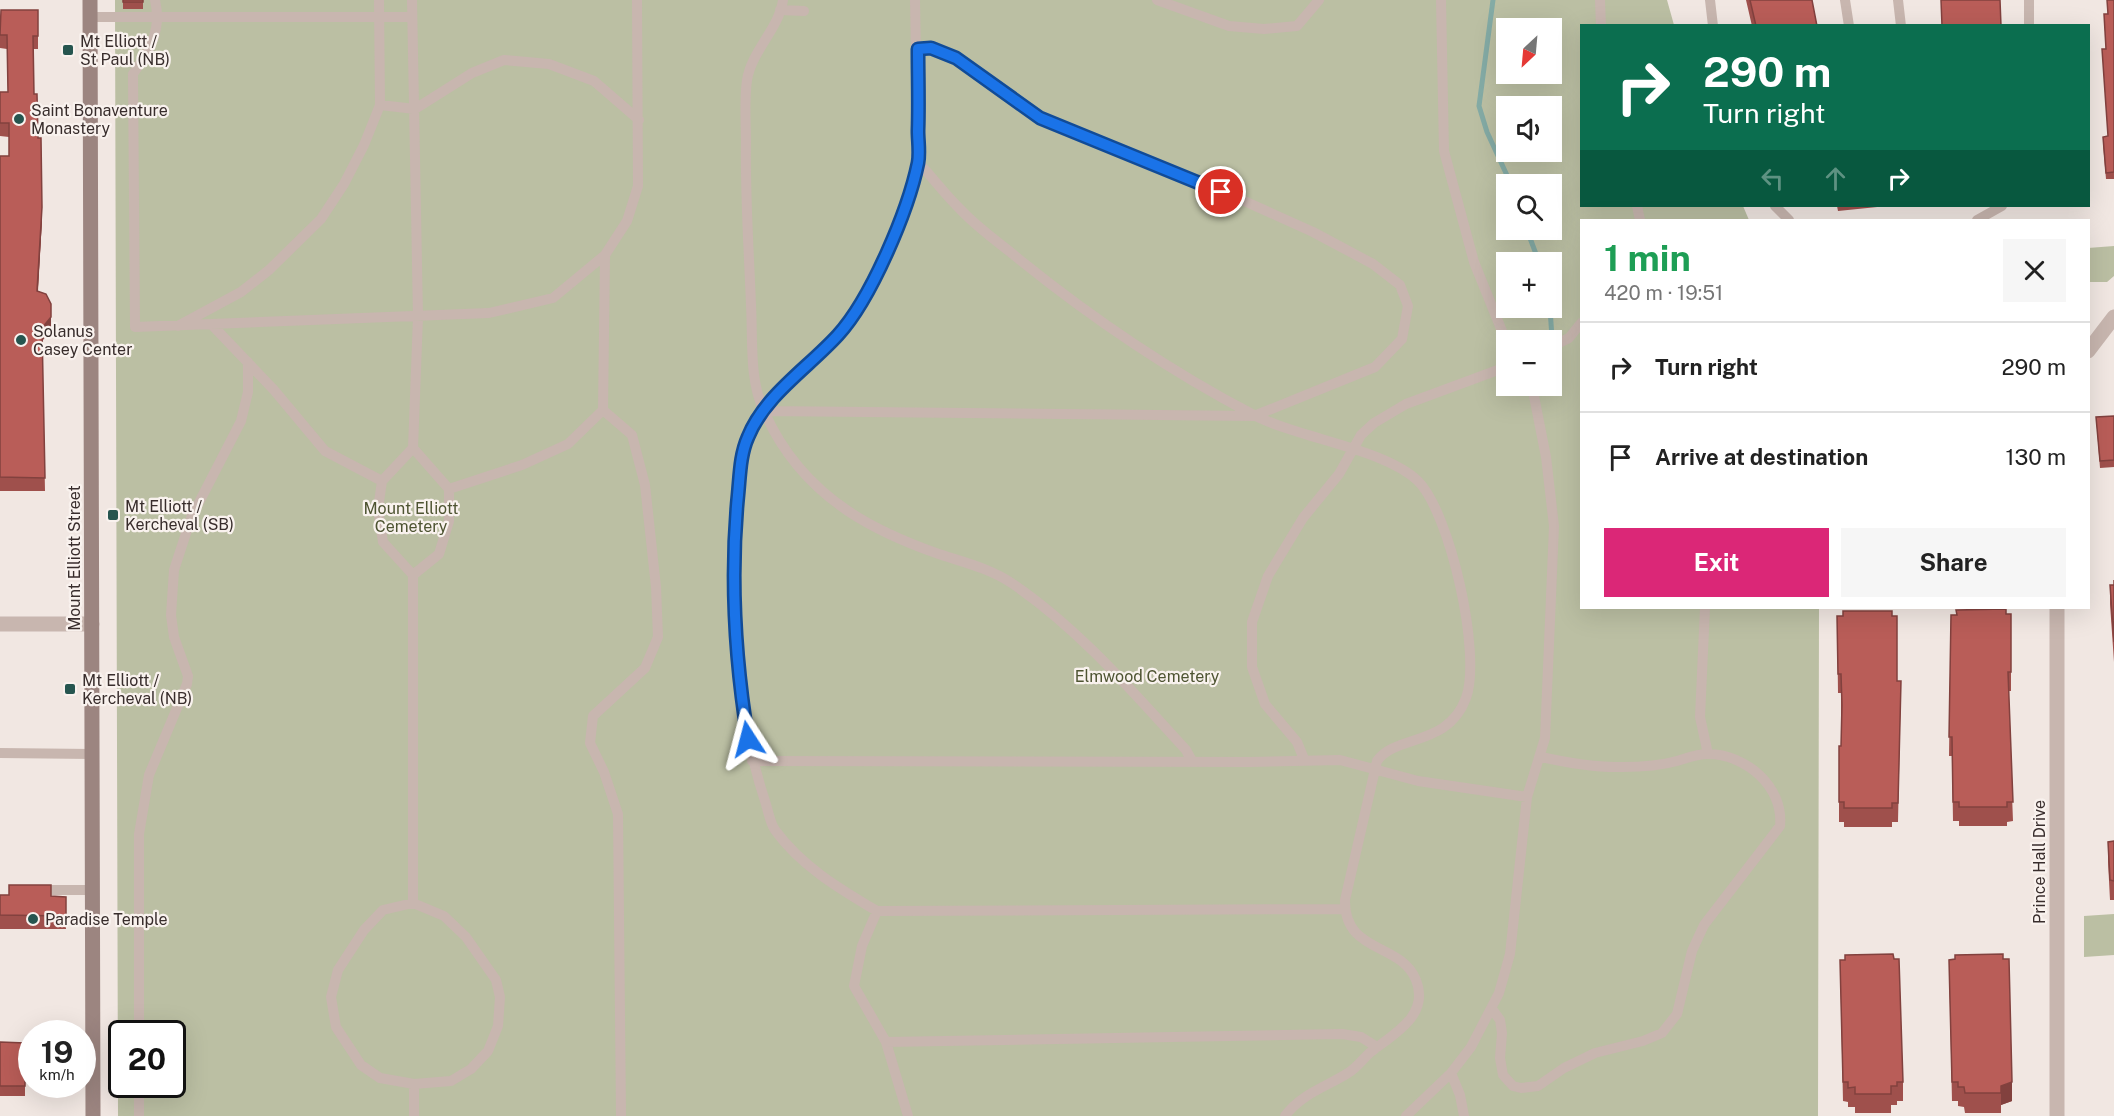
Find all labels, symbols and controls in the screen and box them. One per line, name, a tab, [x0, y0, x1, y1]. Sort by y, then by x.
north arrow	[1496, 18, 1562, 84]
map controls	[1496, 18, 1562, 396]
place label: Mt Elliott / St Paul (NB)	[80, 32, 170, 69]
marker: Mt Elliott / St Paul (NB)	[61, 43, 75, 57]
text: 290 m	[1703, 47, 1831, 96]
icon: right	[1604, 48, 1682, 126]
button: sound	[1496, 96, 1562, 162]
text: Turn right	[1703, 97, 1826, 129]
place label: Saint Bonaventure Monastery	[31, 101, 168, 138]
marker: Saint Bonaventure Monastery	[12, 112, 26, 126]
icon: left	[1756, 162, 1789, 195]
icon: ahead	[1819, 162, 1852, 195]
icon: right	[1882, 162, 1915, 195]
pin	[1195, 166, 1246, 217]
button: search	[1496, 174, 1562, 240]
icon: arrive	[1204, 175, 1237, 208]
text: 1 min	[1604, 237, 1691, 279]
button: close	[2003, 239, 2066, 302]
button: +	[1496, 252, 1562, 318]
text: 420 m · 19:51	[1604, 281, 1723, 305]
place label: Solanus Casey Center	[33, 322, 132, 359]
button: −	[1496, 330, 1562, 396]
marker: Solanus Casey Center	[14, 333, 28, 347]
icon: right	[1604, 351, 1637, 384]
text: Turn right	[1655, 354, 1758, 380]
text: 290 m	[2001, 354, 2066, 380]
icon: arrive	[1604, 441, 1637, 474]
text: Arrive at destination	[1655, 444, 1868, 470]
text: 130 m	[2005, 444, 2066, 470]
street label: Mount Elliott Street	[65, 485, 84, 631]
place label: Mt Elliott / Kercheval (SB)	[125, 497, 234, 534]
park label: Mount Elliott Cemetery	[364, 499, 458, 536]
marker: Mt Elliott / Kercheval (SB)	[106, 508, 120, 522]
button: Exit	[1604, 528, 1829, 597]
button: Share	[1841, 528, 2066, 597]
park label: Elmwood Cemetery	[1075, 667, 1220, 686]
place label: Mt Elliott / Kercheval (NB)	[82, 671, 192, 708]
marker: Mt Elliott / Kercheval (NB)	[63, 682, 77, 696]
position arrow	[716, 707, 780, 771]
street label: Prince Hall Drive	[2030, 800, 2049, 924]
place label: Paradise Temple	[45, 910, 168, 929]
marker: Paradise Temple	[26, 912, 40, 926]
speed limit sign: 20	[108, 1020, 186, 1098]
text: 19	[41, 1034, 73, 1070]
text: km/h	[39, 1066, 75, 1083]

